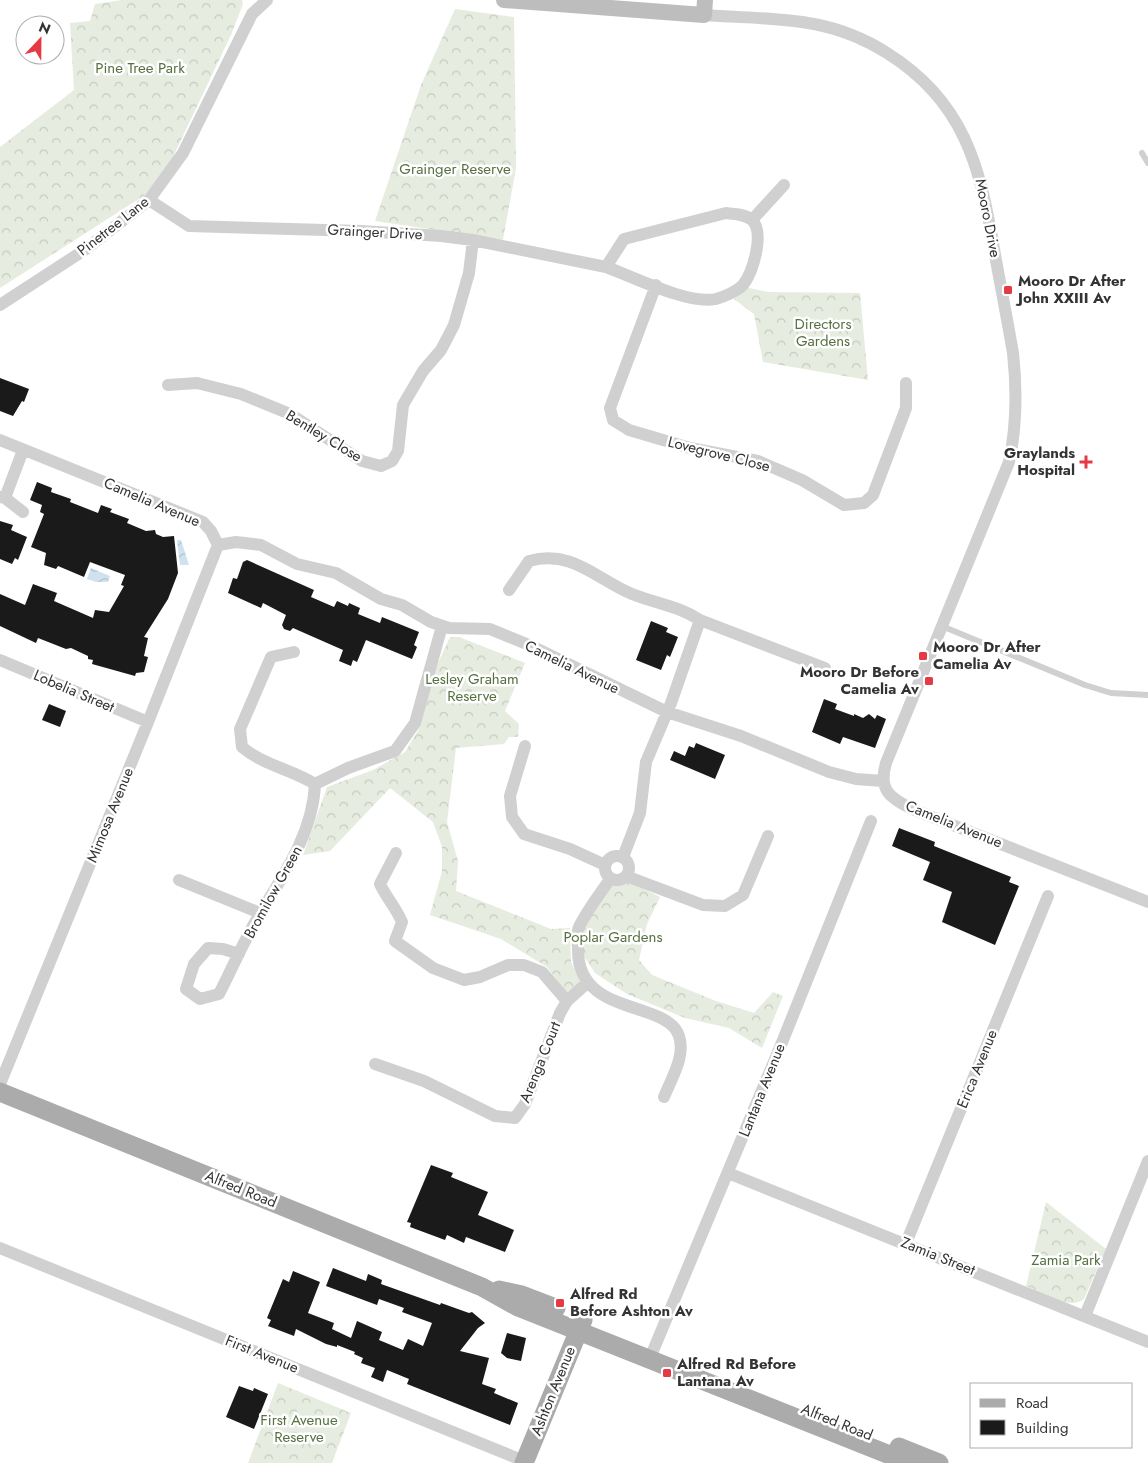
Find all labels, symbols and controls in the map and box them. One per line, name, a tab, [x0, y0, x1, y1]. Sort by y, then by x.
north arrow	[15, 15, 65, 65]
text: N	[36, 17, 54, 39]
park label: Pine Tree Park	[95, 57, 185, 79]
park label: Grainger Reserve	[399, 158, 511, 180]
street label: Mooro Drive	[970, 177, 1006, 259]
street label: Pinetree Lane	[72, 191, 154, 261]
street label: Grainger Drive	[327, 219, 423, 245]
place label: Mooro Dr After John XXIII Av	[1015, 270, 1127, 309]
marker: Mooro Dr After John XXIII Av	[1002, 284, 1014, 296]
park label: Directors Gardens	[795, 313, 851, 352]
street label: Bentley Close	[282, 405, 366, 468]
street label: Lovegrove Close	[666, 431, 773, 477]
place label: Graylands Hospital	[1004, 442, 1075, 481]
marker: Graylands Hospital	[1079, 455, 1093, 469]
street label: Camelia Avenue	[100, 472, 204, 532]
street label: Camelia Avenue	[521, 635, 623, 700]
place label: Mooro Dr After Camelia Av	[933, 636, 1042, 675]
marker: Mooro Dr After Camelia Av	[917, 650, 929, 662]
place label: Mooro Dr Before Camelia Av	[800, 661, 919, 700]
street label: Lobelia Street	[30, 664, 118, 718]
park label: Lesley Graham Reserve	[425, 668, 519, 707]
marker: Mooro Dr Before Camelia Av	[923, 675, 935, 687]
street label: Mimosa Avenue	[81, 764, 139, 866]
street label: Camelia Avenue	[902, 795, 1006, 854]
street label: Bromilow Green	[238, 842, 308, 942]
park label: Poplar Gardens	[563, 926, 663, 948]
street label: Arenga Court	[514, 1018, 566, 1106]
street label: Erica Avenue	[951, 1026, 1003, 1112]
street label: Lantana Avenue	[733, 1040, 791, 1140]
street label: Alfred Road	[202, 1165, 280, 1213]
street label: Zamia Street	[897, 1231, 979, 1281]
park label: Zamia Park	[1031, 1249, 1101, 1271]
place label: Alfred Rd Before Ashton Av	[569, 1283, 693, 1322]
marker: Alfred Rd Before Ashton Av	[554, 1297, 566, 1309]
street label: First Avenue	[222, 1329, 302, 1379]
street label: Ashton Avenue	[525, 1343, 581, 1439]
place label: Alfred Rd Before Lantana Av	[676, 1353, 796, 1392]
marker: Alfred Rd Before Lantana Av	[661, 1367, 673, 1379]
legend	[970, 1383, 1133, 1448]
text: Road	[1016, 1392, 1048, 1414]
street label: Alfred Road	[798, 1398, 876, 1446]
park label: First Avenue Reserve	[260, 1409, 338, 1448]
text: Building	[1016, 1417, 1068, 1439]

